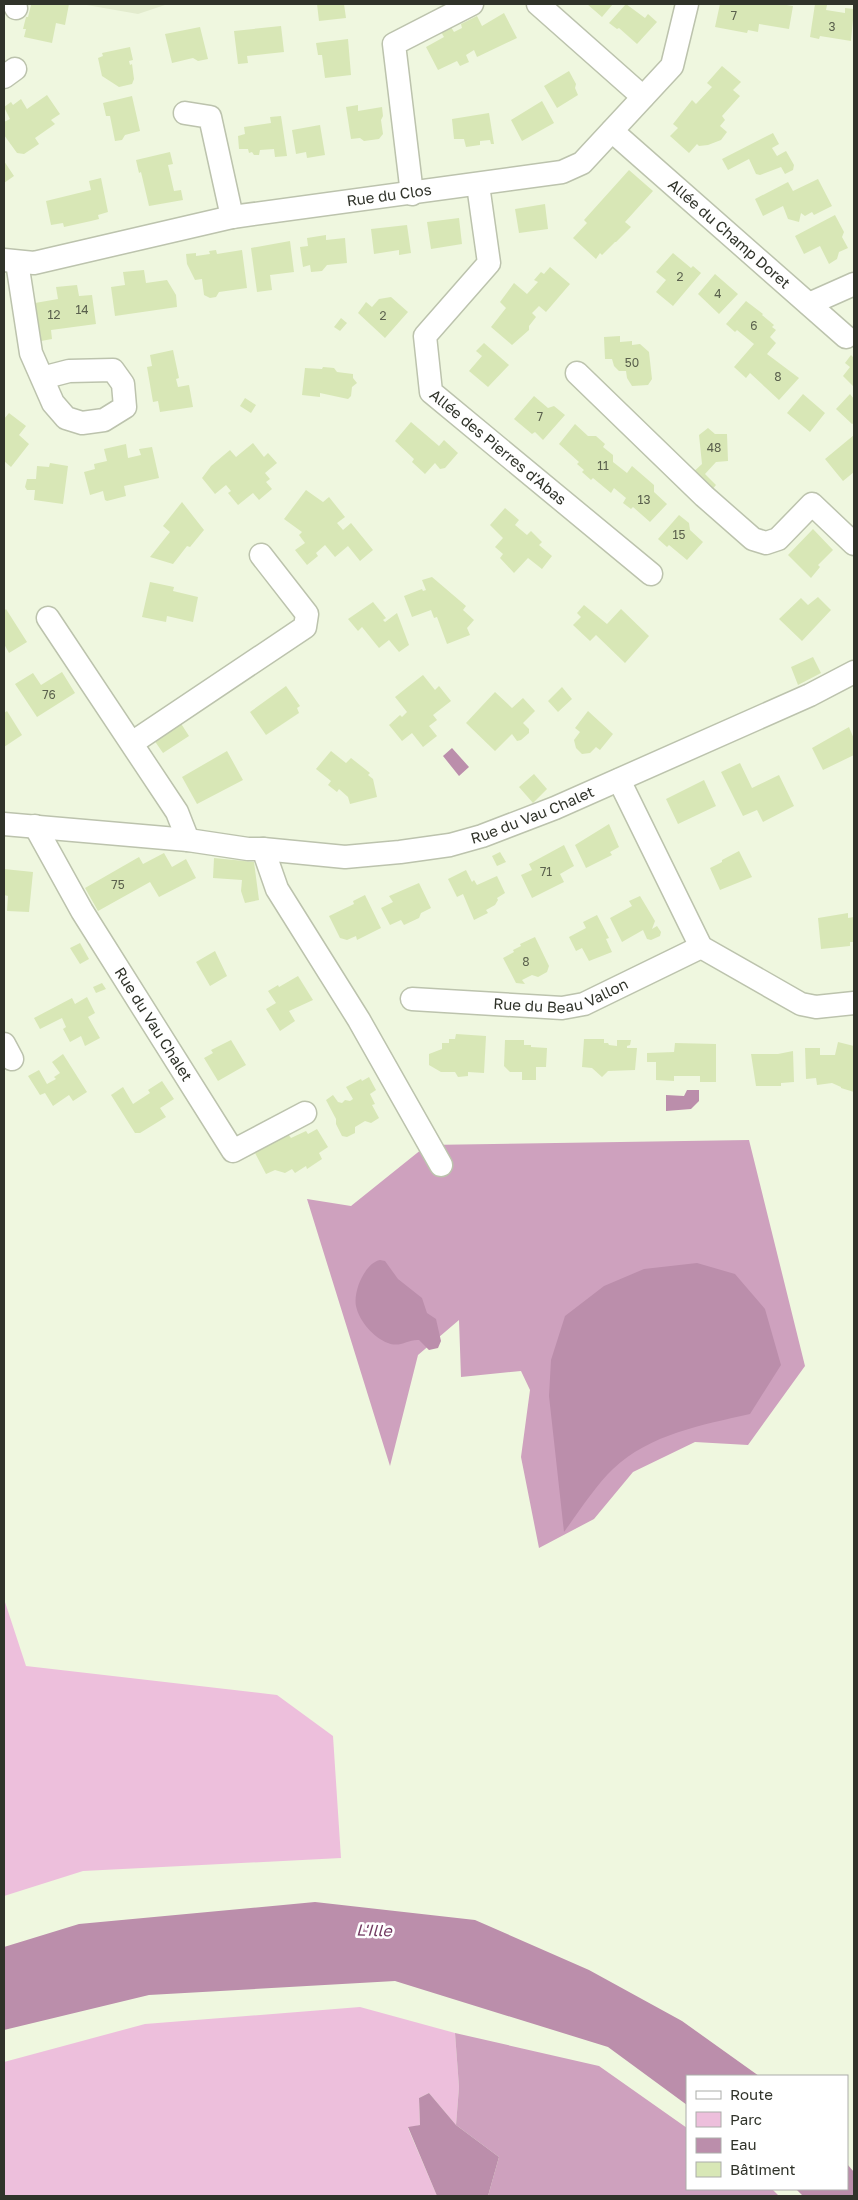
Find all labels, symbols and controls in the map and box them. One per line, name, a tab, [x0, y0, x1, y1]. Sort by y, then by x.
house number: 7	[731, 8, 737, 23]
house number: 3	[828, 19, 836, 34]
street label: Allée du Champ Doret	[665, 175, 794, 292]
street label: Rue du Clos	[345, 180, 433, 209]
house number: 2	[677, 269, 684, 284]
house number: 4	[714, 286, 722, 301]
house number: 14	[75, 302, 89, 317]
house number: 12	[48, 307, 60, 322]
house number: 2	[380, 308, 387, 323]
house number: 6	[750, 318, 758, 333]
house number: 50	[625, 355, 639, 370]
house number: 8	[774, 369, 782, 384]
street label: Allée des Pierres d'Abas	[427, 385, 570, 508]
house number: 7	[537, 409, 543, 424]
house number: 48	[707, 440, 721, 455]
house number: 11	[597, 458, 609, 473]
house number: 13	[638, 492, 650, 507]
house number: 15	[673, 527, 685, 542]
house number: 76	[42, 687, 56, 702]
street label: Rue du Vau Chalet	[468, 782, 596, 847]
house number: 71	[540, 864, 552, 879]
house number: 75	[111, 877, 125, 892]
house number: 8	[522, 954, 530, 969]
street label: Rue du Vau Chalet	[112, 963, 197, 1084]
street label: Rue du Beau Vallon	[493, 974, 631, 1016]
water label: L'Ille	[356, 1919, 394, 1941]
legend	[686, 2075, 848, 2190]
text: Route	[730, 2085, 773, 2103]
text: Parc	[730, 2110, 762, 2128]
text: Eau	[730, 2135, 757, 2153]
text: Bâtiment	[730, 2160, 795, 2178]

